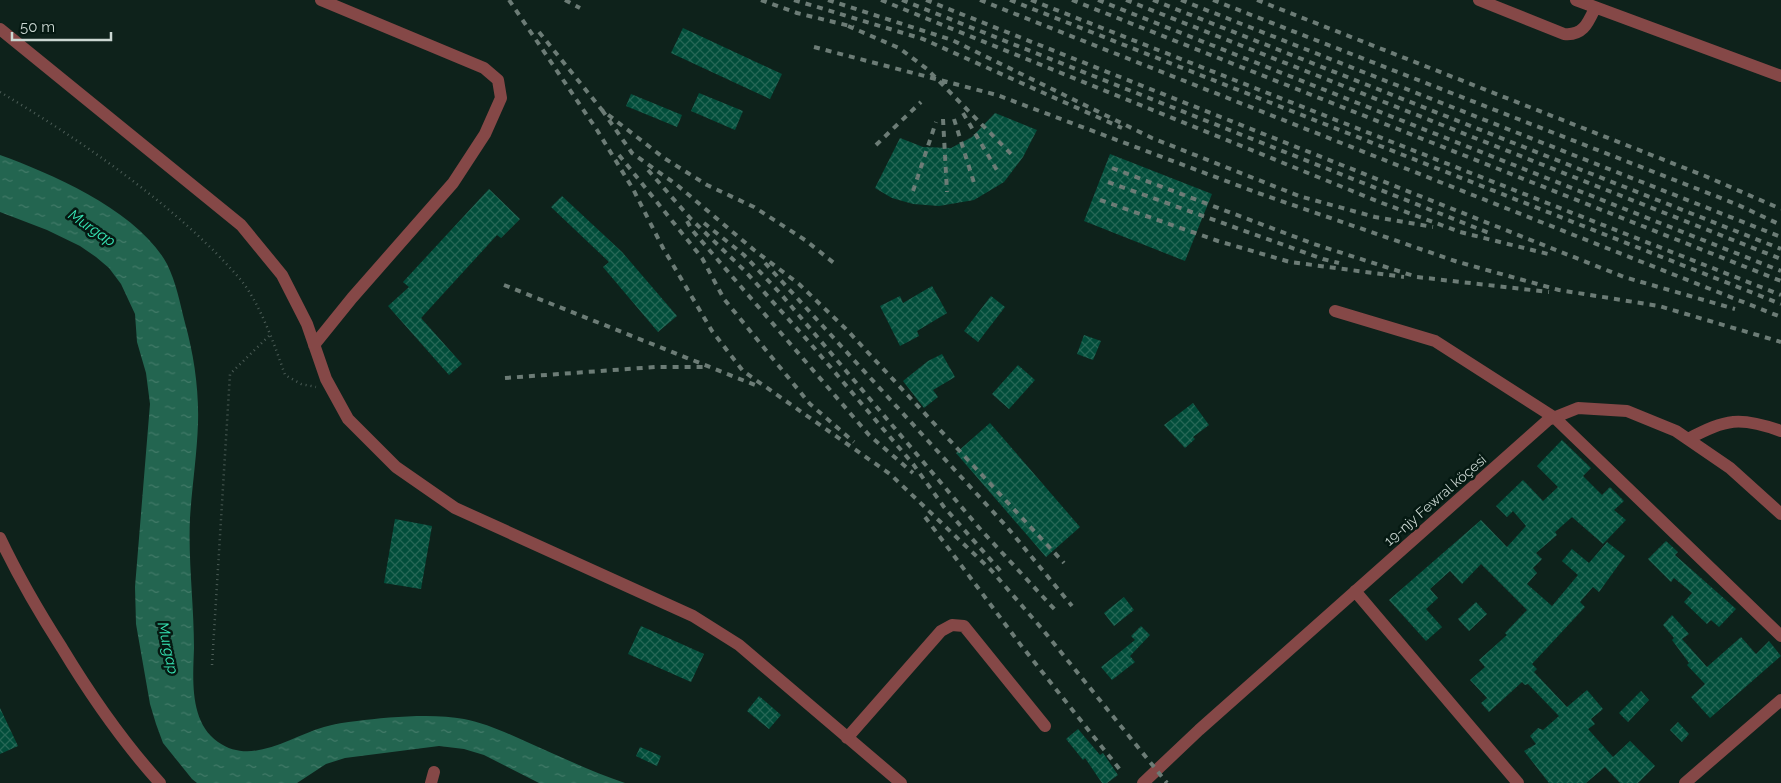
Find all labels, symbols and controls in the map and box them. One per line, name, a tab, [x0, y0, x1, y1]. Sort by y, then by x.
scale bar	[12, 10, 111, 42]
text: 50 m	[20, 18, 55, 36]
water label: Murgap	[65, 206, 119, 250]
street label: 19-njy Fewral köçesi	[1381, 451, 1489, 549]
water label: Murgap	[154, 620, 182, 676]

